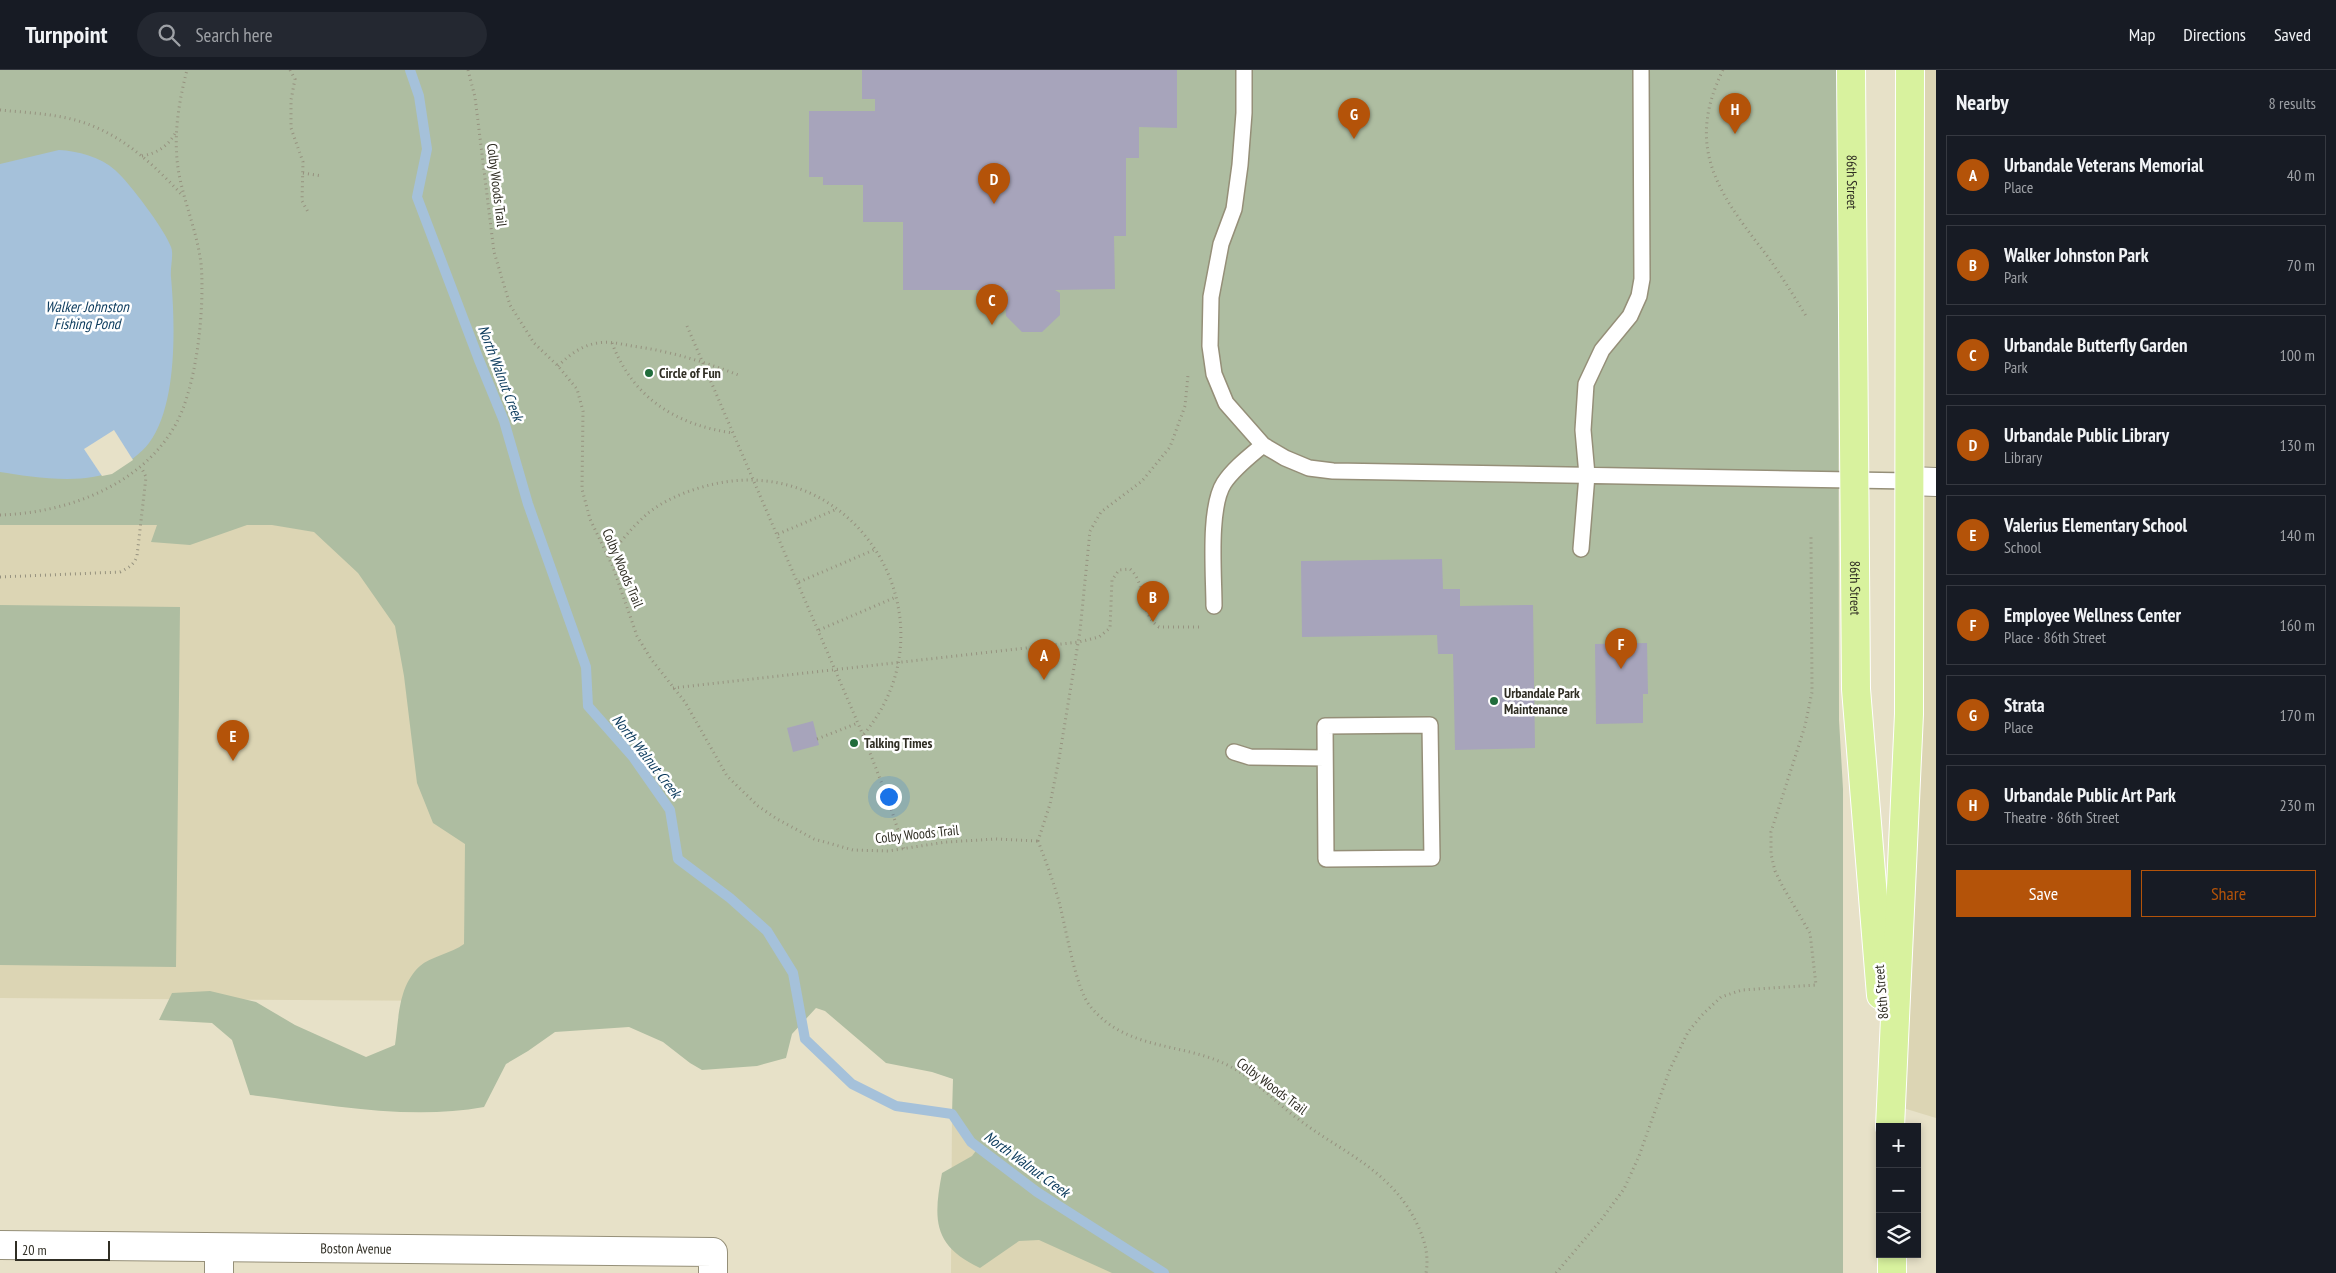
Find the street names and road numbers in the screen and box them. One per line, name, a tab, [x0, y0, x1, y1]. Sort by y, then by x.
street label: Colby Woods Trail	[483, 142, 511, 229]
street label: 86th Street	[1843, 155, 1861, 210]
street label: Colby Woods Trail	[598, 526, 648, 611]
street label: 86th Street	[1846, 561, 1864, 616]
street label: Colby Woods Trail	[874, 821, 960, 847]
street label: 86th Street	[1870, 964, 1892, 1020]
street label: Colby Woods Trail	[1233, 1054, 1312, 1119]
street label: Boston Avenue	[320, 1239, 392, 1258]

